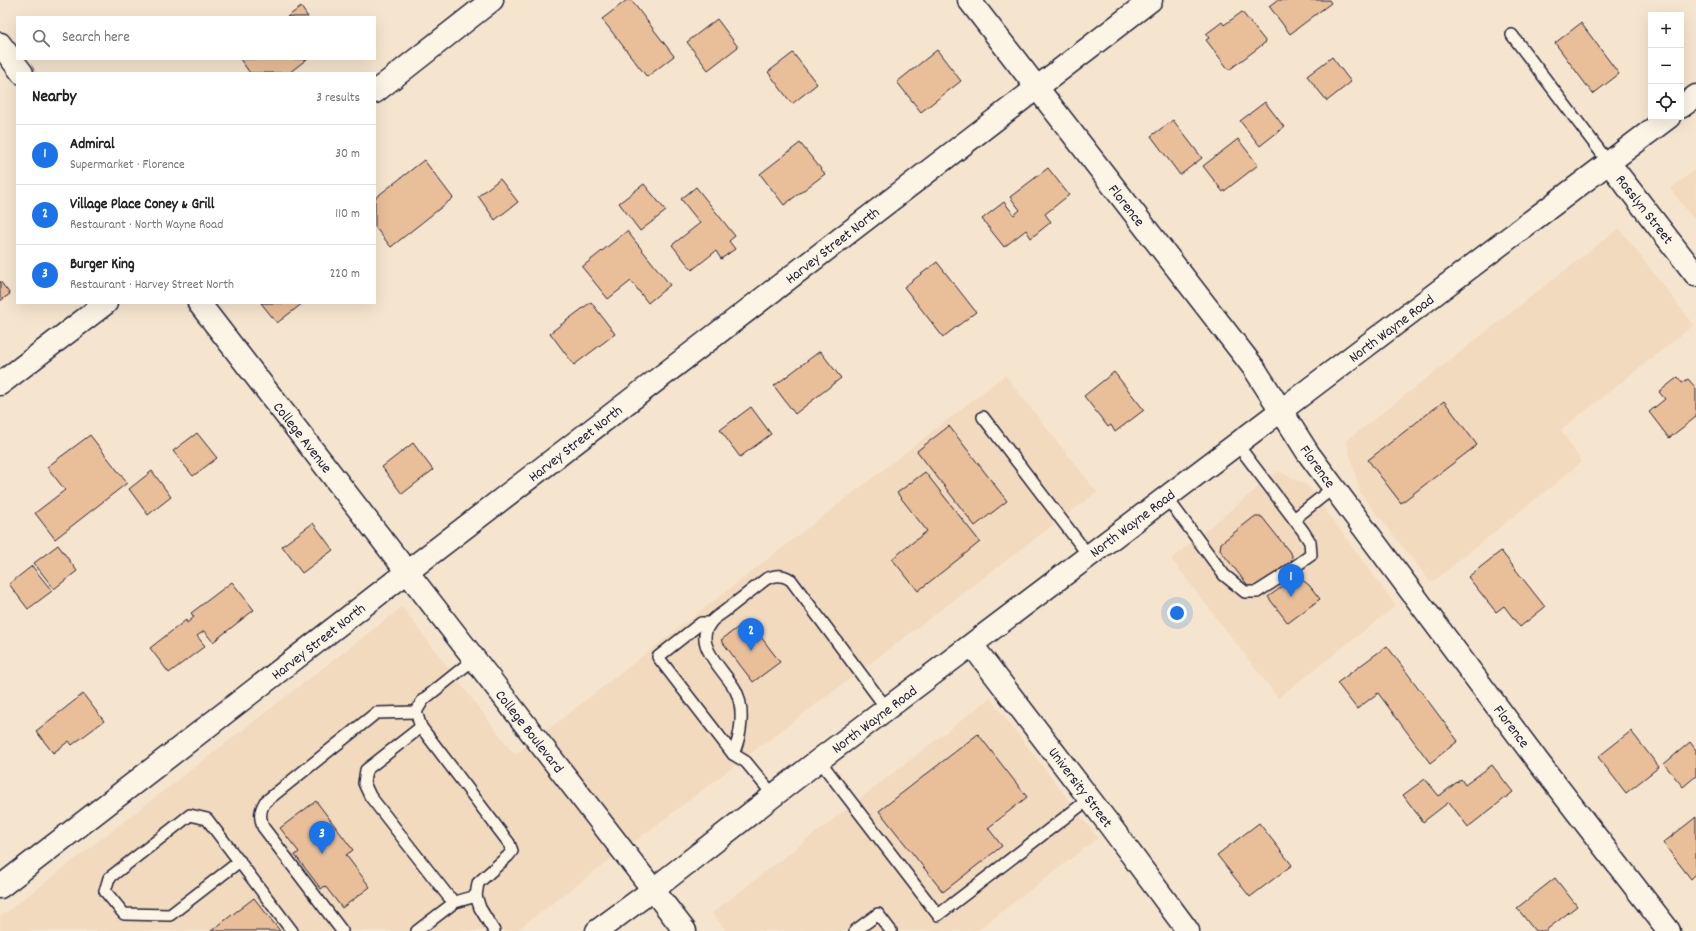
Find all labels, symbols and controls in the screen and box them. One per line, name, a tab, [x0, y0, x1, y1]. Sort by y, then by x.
map controls	[1648, 12, 1684, 120]
button: +	[1648, 12, 1684, 48]
search box	[16, 16, 376, 60]
icon: search	[30, 27, 52, 49]
text: Search here	[62, 27, 130, 49]
button: −	[1648, 48, 1684, 84]
button: locate	[1648, 84, 1684, 120]
text: Nearby	[32, 86, 76, 110]
text: 3 results	[316, 89, 360, 108]
text: Admiral	[70, 134, 114, 156]
text: 1	[44, 145, 46, 164]
text: 30 m	[335, 145, 360, 164]
text: Supermarket · Florence	[70, 156, 185, 175]
street label: Rosslyn Street	[1609, 171, 1678, 250]
street label: Florence	[1102, 180, 1149, 232]
text: Village Place Coney & Grill	[70, 194, 214, 216]
street label: Harvey Street North	[781, 203, 885, 291]
text: 2	[42, 205, 48, 224]
text: 110 m	[335, 205, 360, 224]
text: Restaurant · North Wayne Road	[70, 216, 223, 235]
text: Burger King	[70, 254, 135, 276]
text: 3	[42, 265, 48, 284]
text: 220 m	[330, 265, 360, 284]
text: Restaurant · Harvey Street North	[70, 276, 234, 295]
street label: North Wayne Road	[1345, 290, 1440, 369]
street label: College Avenue	[266, 398, 337, 479]
street label: Harvey Street North	[524, 401, 628, 489]
street label: Florence	[1293, 441, 1340, 494]
street label: North Wayne Road	[1086, 485, 1181, 564]
pin: 1	[1278, 564, 1304, 597]
street label: Harvey Street North	[267, 599, 371, 687]
your location	[1167, 603, 1187, 623]
pin: 2	[738, 618, 764, 651]
street label: North Wayne Road	[828, 681, 923, 760]
street label: College Boulevard	[489, 686, 568, 779]
street label: Florence	[1487, 701, 1534, 754]
street label: University Street	[1042, 743, 1117, 833]
pin: 3	[309, 821, 335, 854]

